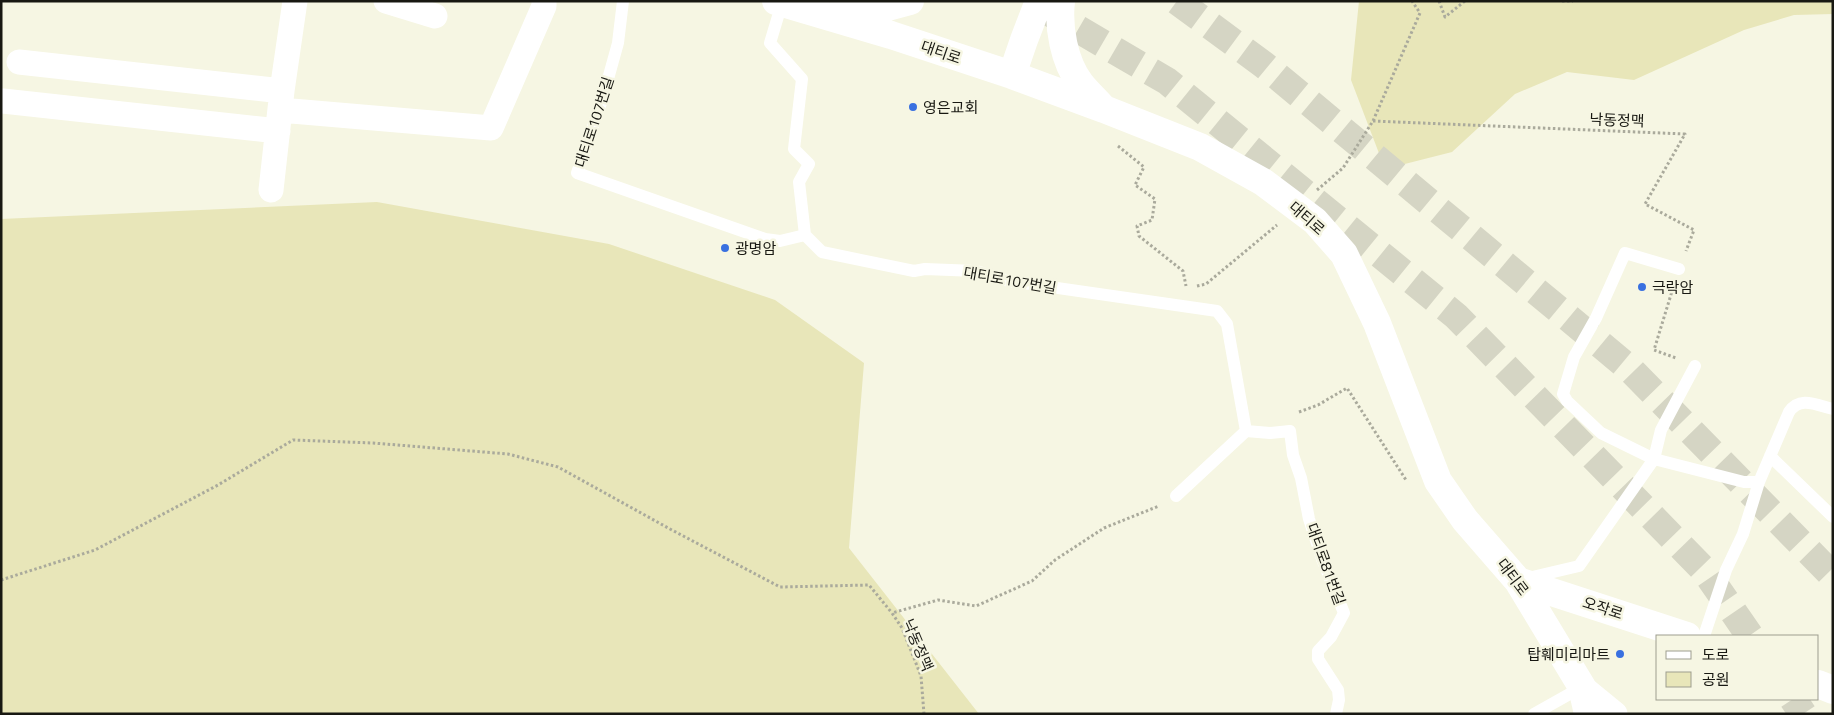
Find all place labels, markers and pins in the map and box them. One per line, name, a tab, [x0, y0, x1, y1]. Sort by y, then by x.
place label: 영은교회	[923, 96, 978, 119]
marker: 영은교회	[907, 101, 919, 113]
place label: 광명암	[735, 237, 777, 260]
marker: 광명암	[719, 242, 731, 254]
place label: 극락암	[1652, 276, 1694, 299]
marker: 극락암	[1636, 281, 1648, 293]
place label: 탑훼미리마트	[1527, 643, 1610, 666]
marker: 탑훼미리마트	[1614, 648, 1626, 660]

